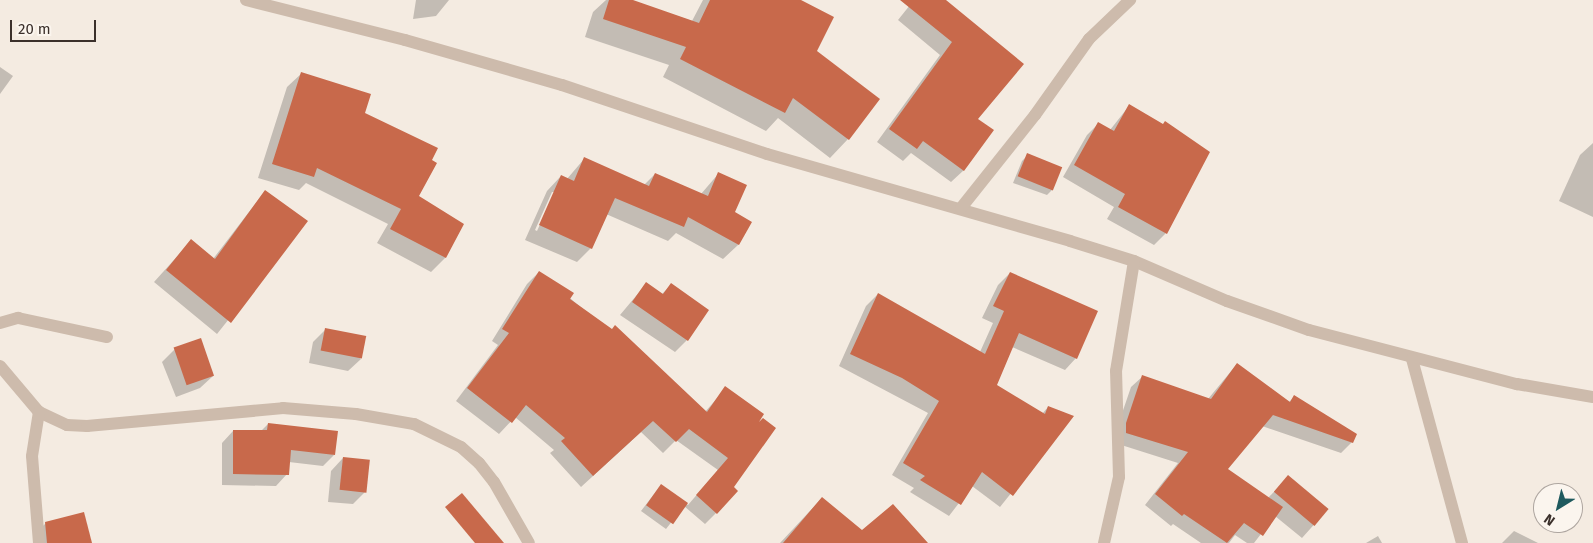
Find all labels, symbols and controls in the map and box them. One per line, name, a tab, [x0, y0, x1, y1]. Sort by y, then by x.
scale bar	[12, 10, 99, 42]
text: 20 m	[18, 20, 51, 38]
north arrow	[1533, 483, 1583, 533]
text: N	[1541, 510, 1558, 529]

